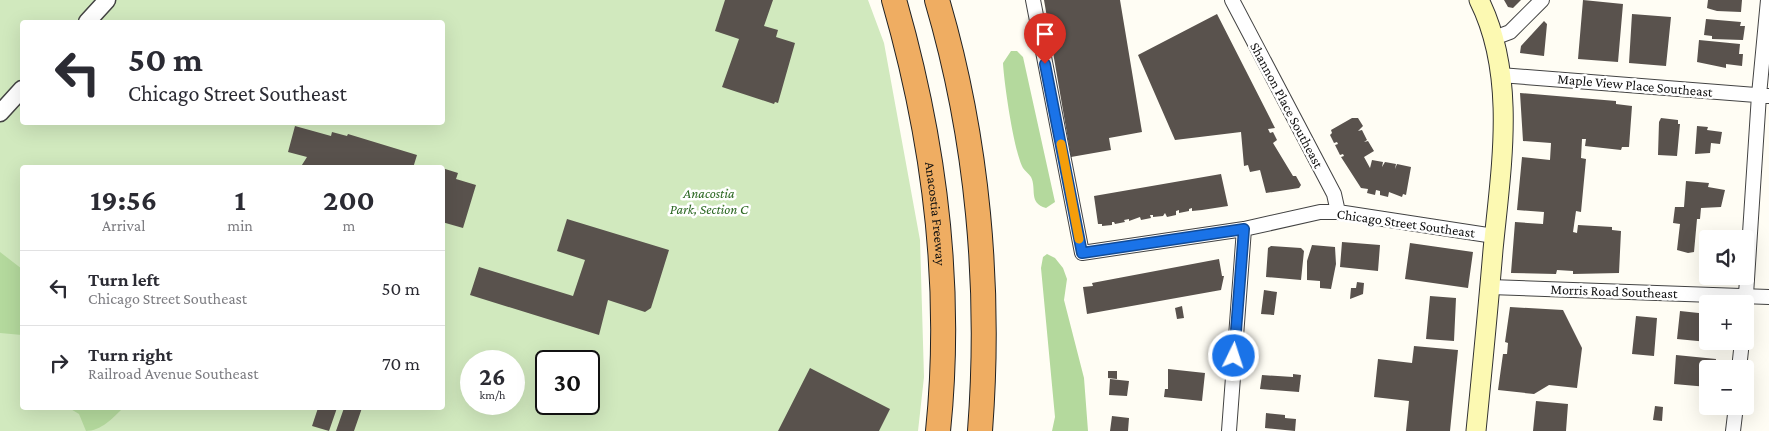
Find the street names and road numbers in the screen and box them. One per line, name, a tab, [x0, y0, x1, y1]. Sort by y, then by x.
street label: Shannon Place Southeast	[1247, 39, 1327, 171]
street label: Maple View Place Southeast	[1557, 70, 1714, 100]
street label: Anacostia Freeway	[922, 161, 949, 267]
street label: Chicago Street Southeast	[1336, 205, 1476, 241]
street label: Morris Road Southeast	[1550, 281, 1678, 301]

